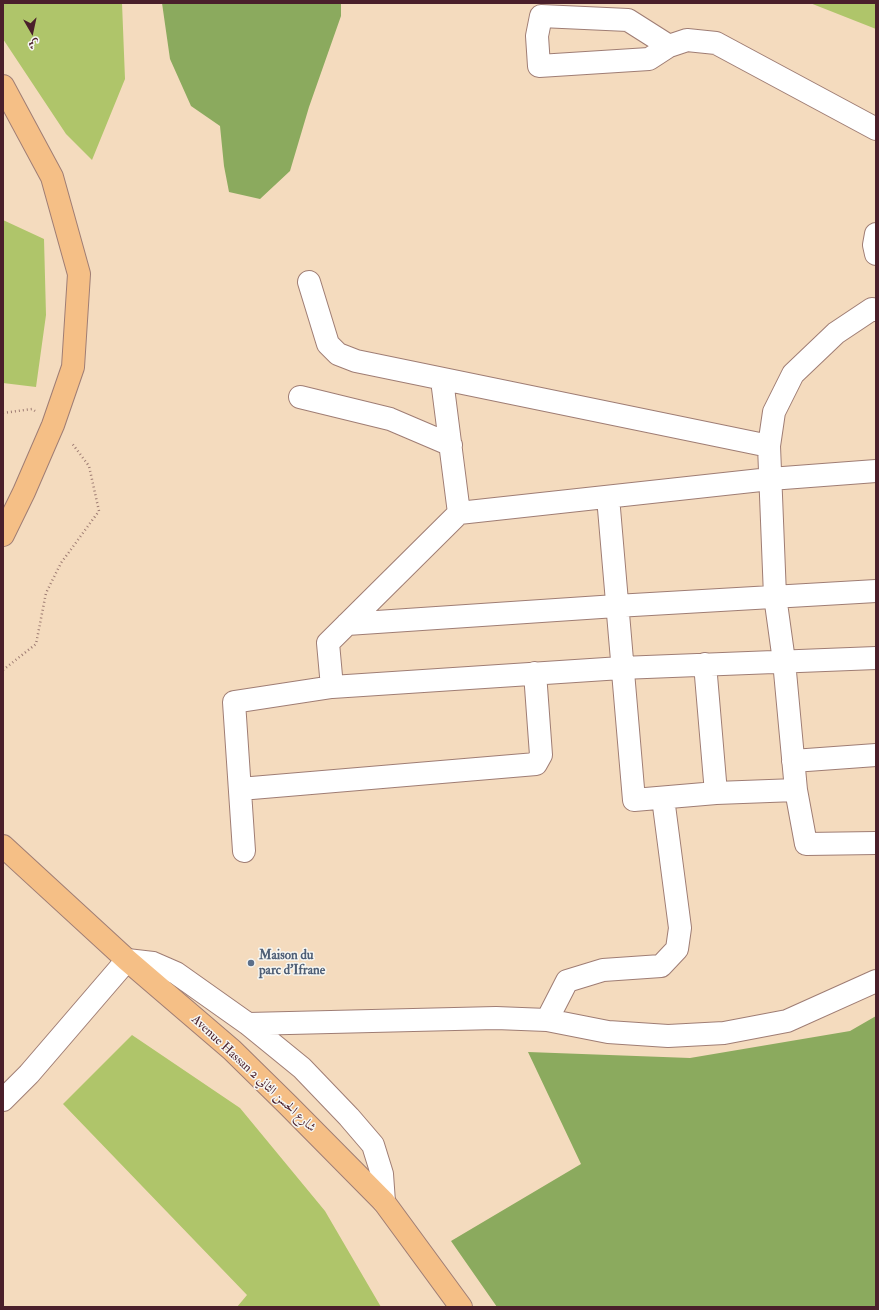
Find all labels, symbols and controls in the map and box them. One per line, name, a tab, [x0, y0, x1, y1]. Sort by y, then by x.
north arrow	[12, 12, 52, 52]
text: ش	[28, 37, 40, 52]
place label: Maison du parc d'Ifrane	[259, 948, 325, 979]
marker: Maison du parc d'Ifrane	[246, 958, 256, 968]
street label: Avenue Hassan 2 شارع الحسن الثاني	[187, 1012, 319, 1136]

